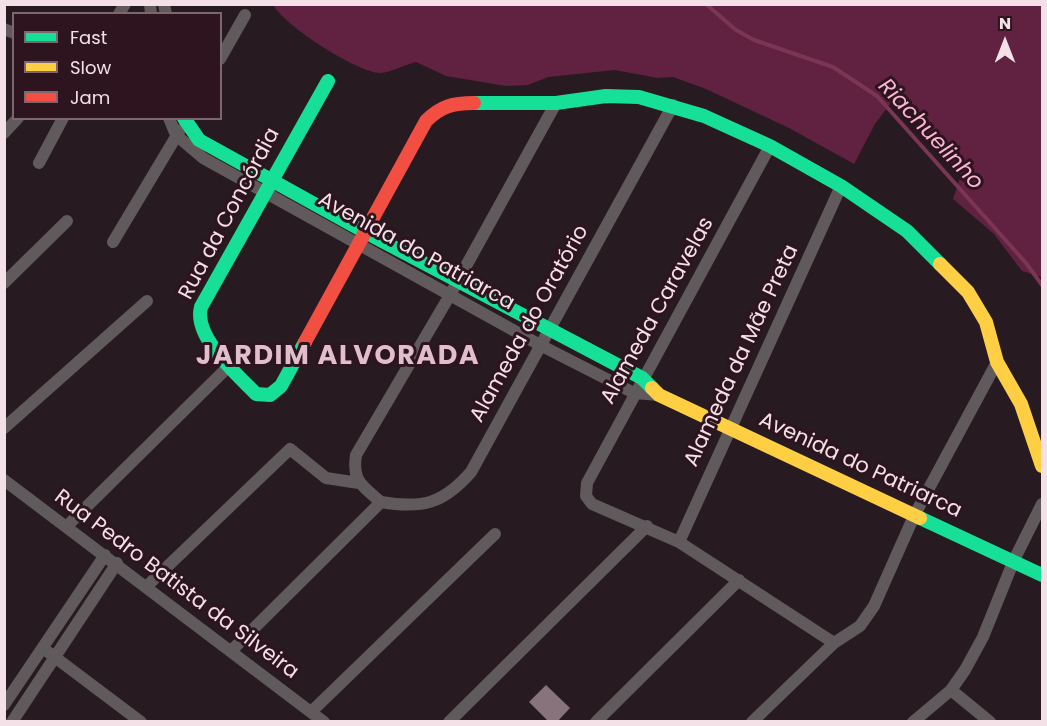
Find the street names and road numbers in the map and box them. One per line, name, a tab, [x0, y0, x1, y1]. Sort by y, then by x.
street label: Rua da Concórdia	[174, 124, 286, 304]
street label: Avenida do Patriarca	[313, 187, 519, 317]
street label: Alameda Caravelas	[596, 213, 720, 409]
street label: Alameda do Oratório	[465, 221, 595, 427]
street label: Alameda da Mãe Preta	[679, 241, 805, 471]
street label: Avenida do Patriarca	[755, 408, 965, 524]
street label: Rua Pedro Batista da Silveira	[49, 485, 303, 685]

